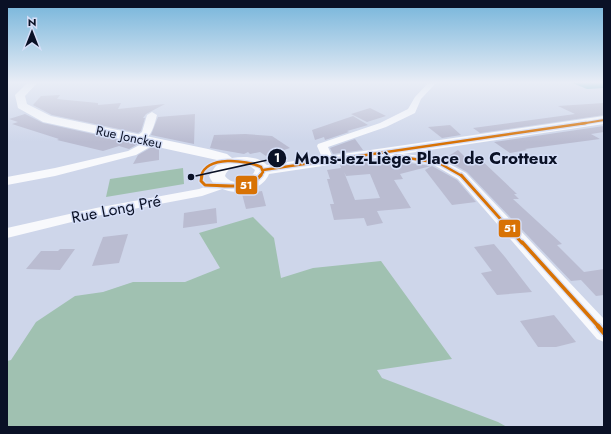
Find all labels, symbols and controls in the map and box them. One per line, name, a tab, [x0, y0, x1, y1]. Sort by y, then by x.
north arrow	[12, 12, 52, 52]
text: N	[28, 14, 36, 30]
street label: Rue Jonckeu	[94, 121, 164, 153]
callout: Mons-lez-Liège Place de Crotteux	[267, 143, 566, 172]
text: Mons-lez-Liège Place de Crotteux	[295, 146, 558, 170]
text: 1	[274, 149, 280, 167]
line badge: 51	[235, 175, 258, 195]
text: 51	[240, 177, 252, 193]
street label: Rue Long Pré	[69, 189, 163, 229]
line badge: 51	[498, 219, 521, 238]
text: 51	[504, 220, 516, 236]

